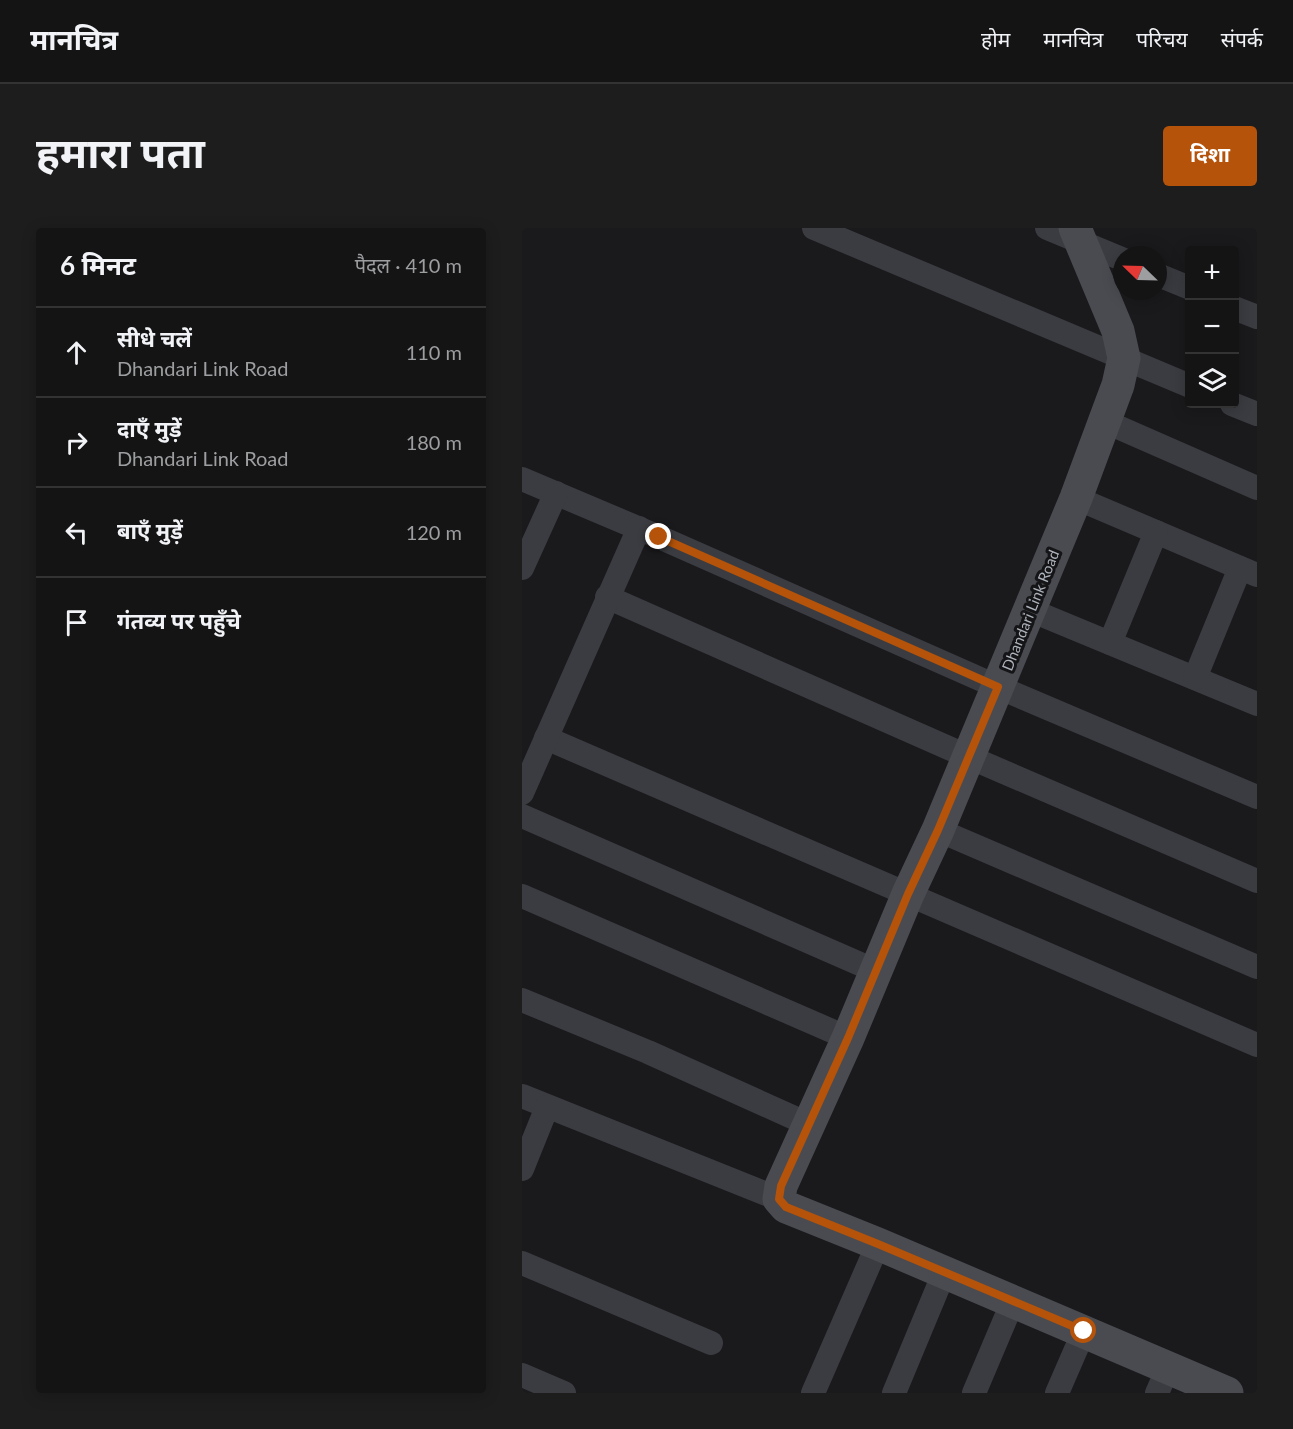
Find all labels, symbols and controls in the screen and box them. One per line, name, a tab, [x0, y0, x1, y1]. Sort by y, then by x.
text: मानचित्र	[30, 22, 118, 56]
text: होम	[981, 26, 1010, 51]
text: मानचित्र	[1043, 26, 1103, 51]
text: परिचय	[1136, 26, 1188, 51]
text: संपर्क	[1221, 26, 1263, 51]
button: दिशा	[1163, 126, 1257, 186]
text: हमारा पता	[36, 127, 205, 177]
north arrow	[1113, 246, 1167, 300]
map controls	[1185, 246, 1239, 408]
button: +	[1185, 246, 1239, 300]
text: 6 मिनट	[60, 249, 136, 281]
text: पैदल · 410 m	[355, 253, 462, 277]
button: −	[1185, 300, 1239, 354]
text: सीधे चलें	[117, 325, 192, 352]
icon: ahead	[60, 336, 93, 369]
text: 110 m	[406, 340, 462, 364]
button: layers	[1185, 354, 1239, 408]
text: Dhandari Link Road	[117, 356, 289, 380]
text: दाएँ मुड़ें	[117, 415, 181, 442]
icon: right	[60, 426, 93, 459]
text: 180 m	[406, 430, 462, 454]
text: Dhandari Link Road	[117, 446, 289, 470]
icon: left	[60, 516, 93, 549]
text: बाएँ मुड़ें	[117, 517, 183, 544]
text: 120 m	[406, 520, 462, 544]
route end	[645, 523, 671, 549]
street label: Dhandari Link Road	[998, 547, 1062, 673]
icon: arrive	[60, 606, 93, 639]
text: गंतव्य पर पहुँचे	[117, 607, 241, 634]
route start	[1070, 1317, 1096, 1343]

